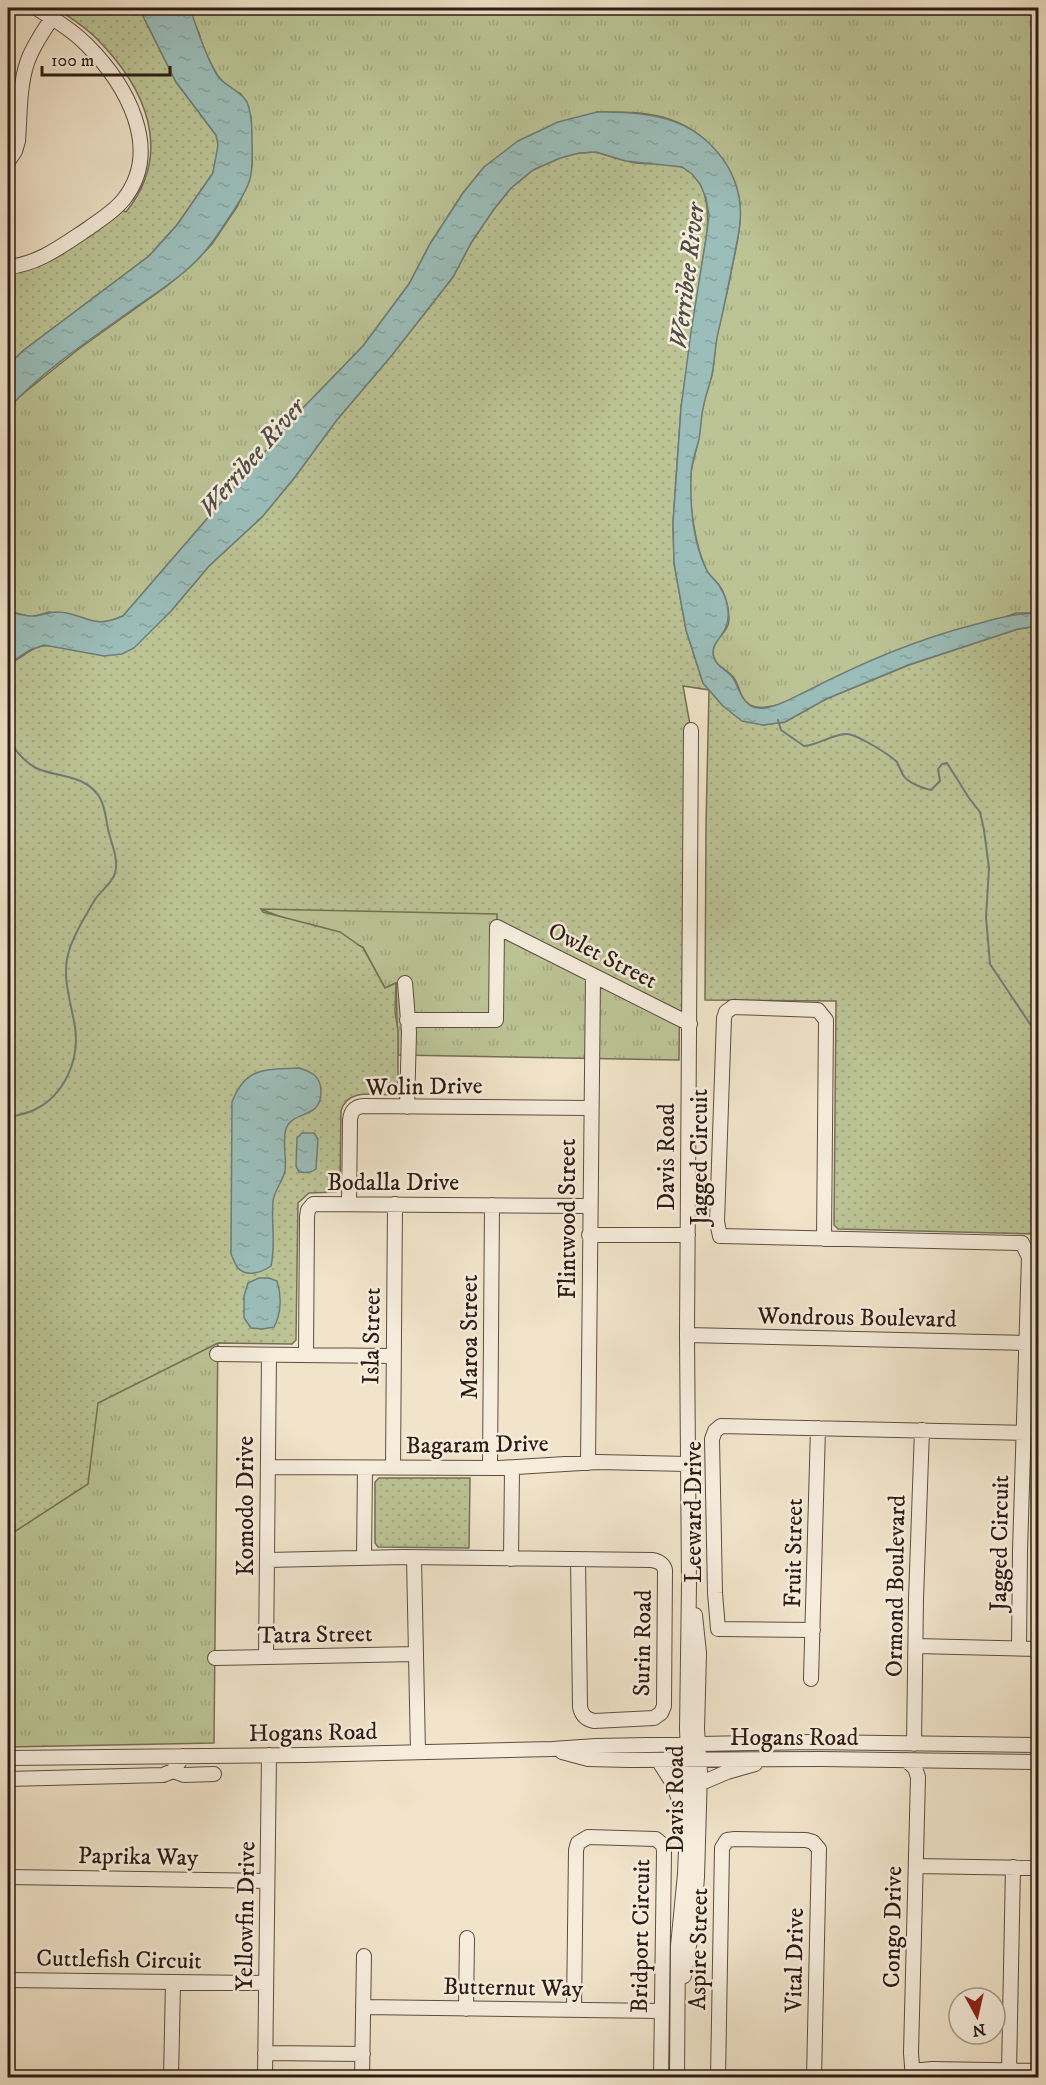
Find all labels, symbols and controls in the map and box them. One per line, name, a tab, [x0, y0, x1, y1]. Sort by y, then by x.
scale bar	[42, 39, 170, 77]
text: 100 m	[51, 50, 94, 72]
water label: Werribee River	[662, 200, 713, 351]
water label: Werribee River	[192, 390, 314, 524]
street label: Owlet Street	[543, 916, 662, 996]
street label: Wolin Drive	[364, 1071, 483, 1103]
street label: Jagged Circuit	[685, 1089, 715, 1227]
street label: Davis Road	[652, 1103, 682, 1211]
street label: Flintwood Street	[553, 1138, 583, 1299]
street label: Bodalla Drive	[327, 1168, 459, 1198]
street label: Maroa Street	[455, 1274, 485, 1399]
street label: Isla Street	[356, 1287, 388, 1385]
street label: Wondrous Boulevard	[756, 1301, 957, 1335]
street label: Bagaram Drive	[405, 1429, 549, 1461]
street label: Komodo Drive	[231, 1436, 261, 1576]
street label: Leeward Drive	[679, 1441, 709, 1583]
street label: Jagged Circuit	[984, 1474, 1016, 1613]
street label: Ormond Boulevard	[879, 1495, 913, 1677]
street label: Fruit Street	[778, 1498, 810, 1608]
street label: Surin Road	[627, 1589, 659, 1697]
street label: Tatra Street	[257, 1619, 373, 1651]
street label: Hogans Road	[248, 1717, 378, 1749]
street label: Hogans Road	[730, 1723, 858, 1753]
street label: Davis Road	[661, 1745, 691, 1853]
street label: Paprika Way	[78, 1841, 199, 1873]
street label: Yellowfin Drive	[230, 1841, 262, 1991]
street label: Bridport Circuit	[625, 1858, 657, 2013]
street label: Congo Drive	[877, 1866, 909, 1988]
street label: Aspire Street	[683, 1887, 715, 2010]
street label: Vital Drive	[779, 1907, 811, 2014]
street label: Cuttlefish Circuit	[36, 1944, 202, 1976]
street label: Butternut Way	[443, 1972, 584, 2004]
north arrow	[947, 1986, 1007, 2046]
text: N	[971, 2019, 987, 2041]

